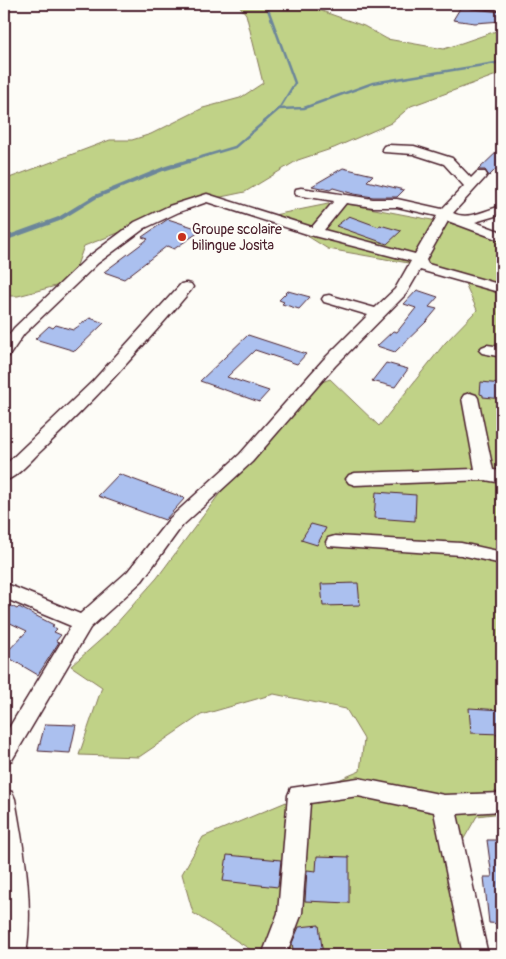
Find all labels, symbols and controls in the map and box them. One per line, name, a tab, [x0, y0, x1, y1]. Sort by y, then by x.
place label: Groupe scolaire bilingue Josita	[192, 221, 282, 254]
marker: Groupe scolaire bilingue Josita	[176, 231, 188, 243]

